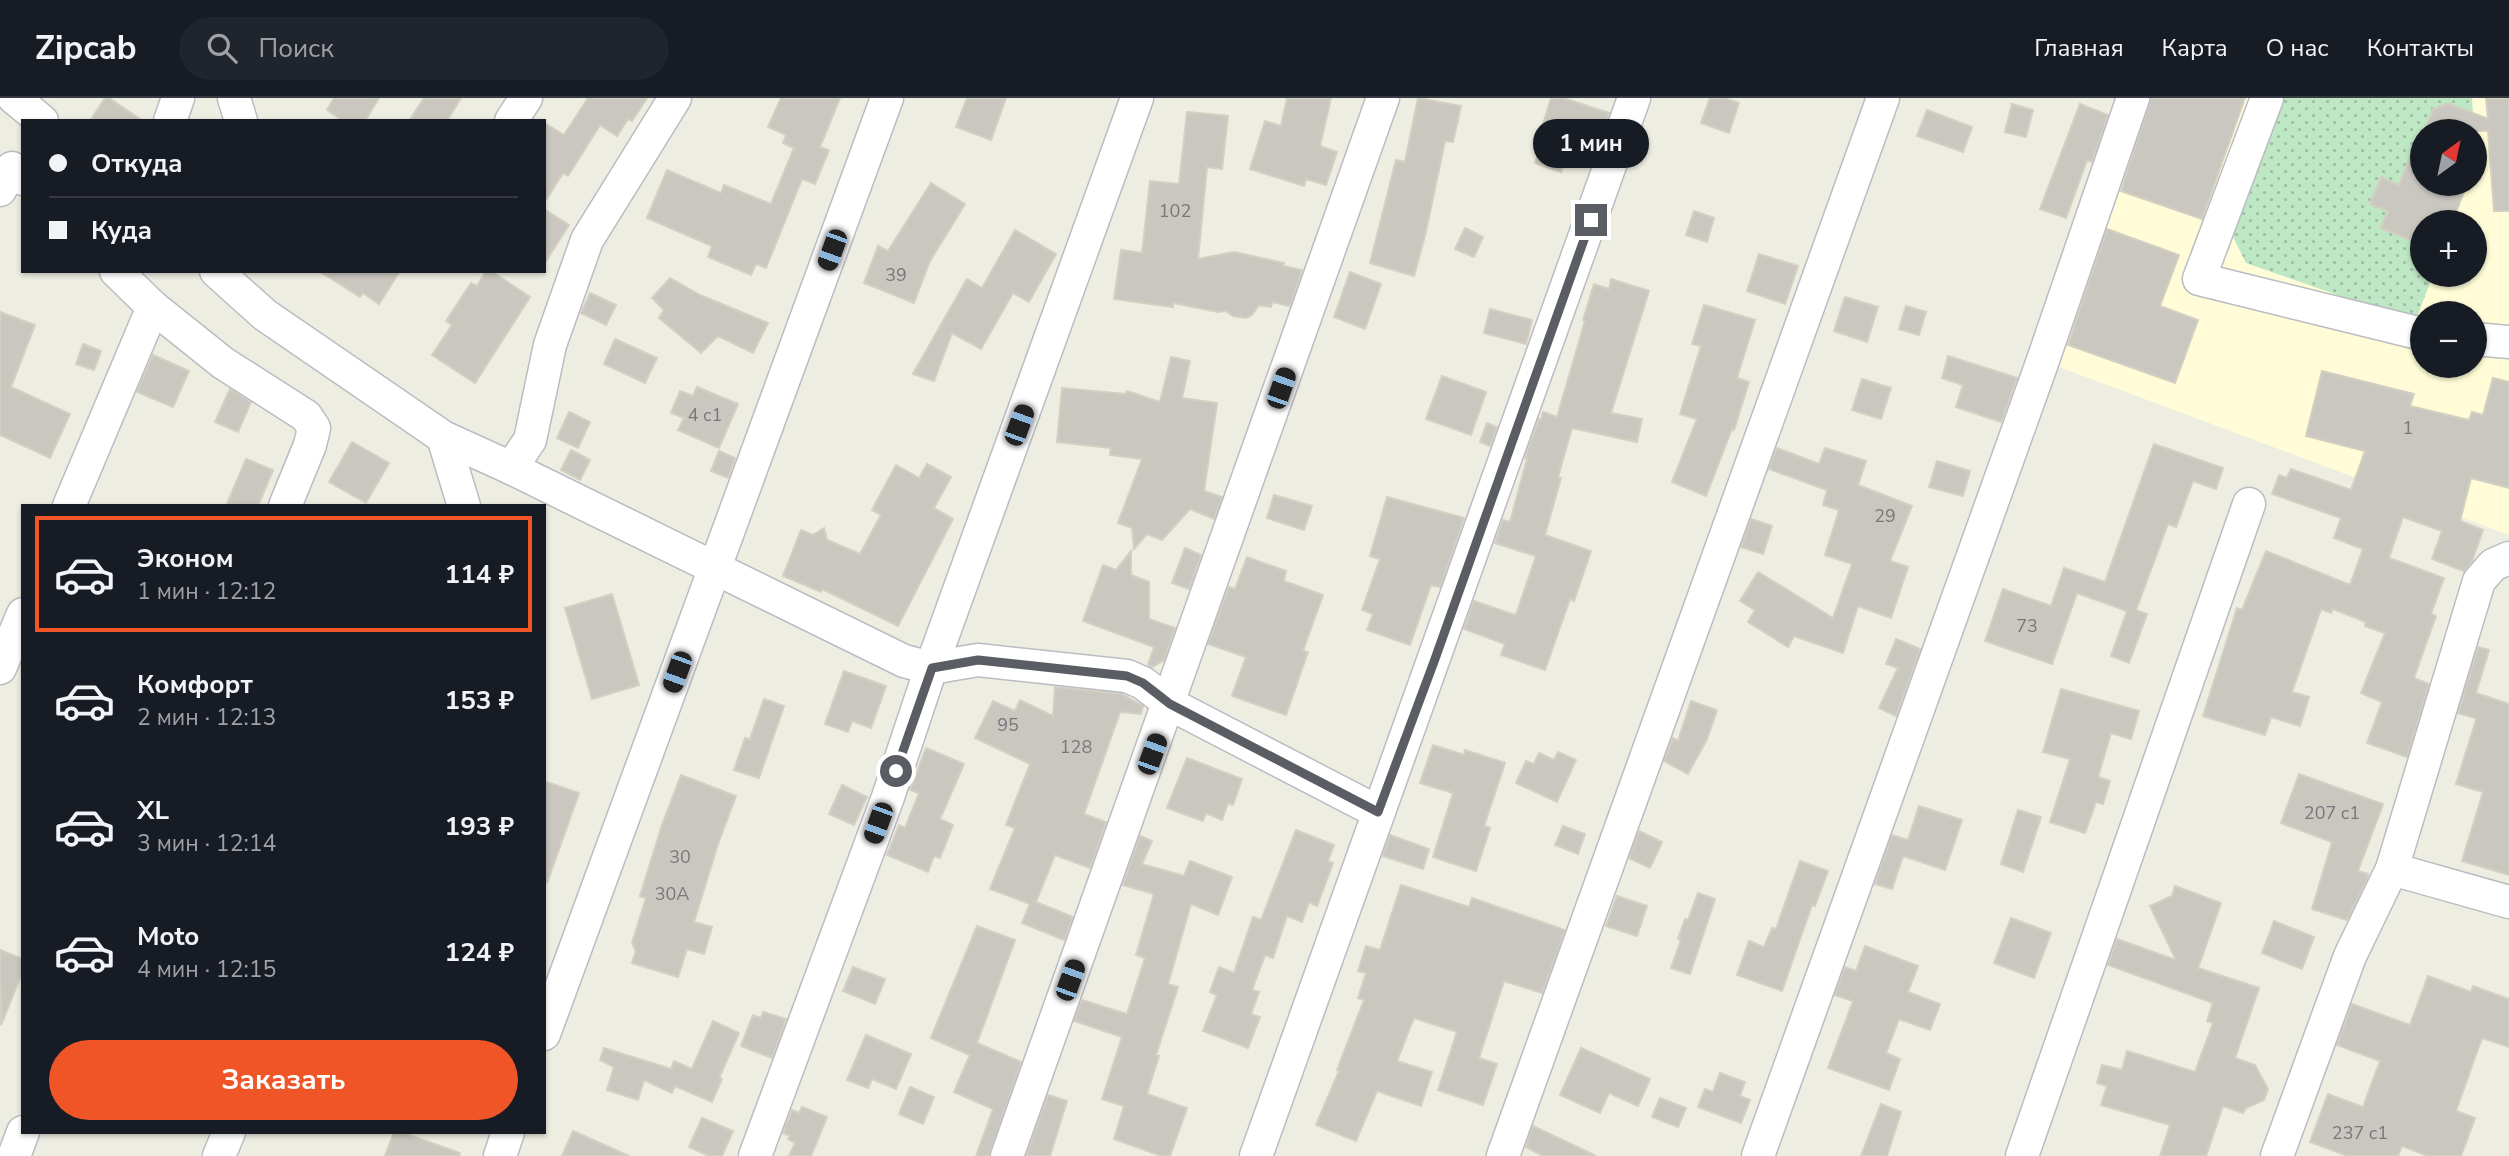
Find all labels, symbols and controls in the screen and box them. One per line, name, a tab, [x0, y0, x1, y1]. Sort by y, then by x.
search box	[179, 17, 669, 80]
text: Zipcab	[35, 26, 137, 71]
icon: search	[203, 29, 241, 67]
text: Поиск	[259, 31, 334, 66]
text: Главная	[2034, 32, 2124, 64]
text: Карта	[2162, 32, 2228, 64]
text: О нас	[2266, 32, 2329, 64]
text: Контакты	[2367, 32, 2474, 64]
callout: 1 мин	[1533, 118, 1649, 167]
north arrow	[2410, 119, 2487, 196]
map controls	[2410, 119, 2487, 378]
text: 1 мин	[1559, 128, 1623, 159]
text: Откуда	[91, 146, 183, 181]
house number: 102	[1159, 199, 1191, 223]
route end	[1575, 204, 1607, 236]
button: +	[2410, 210, 2487, 287]
text: Куда	[91, 213, 152, 248]
car	[815, 227, 850, 273]
house number: 39	[885, 263, 907, 287]
button: −	[2410, 301, 2487, 378]
car	[1265, 365, 1298, 411]
car	[1002, 402, 1037, 448]
house number: 4 с1	[688, 403, 722, 427]
house number: 1	[2403, 416, 2413, 440]
house number: 29	[1874, 504, 1896, 528]
text: Эконом	[137, 541, 234, 576]
icon: car	[53, 543, 116, 606]
text: 114 ₽	[445, 557, 514, 592]
text: 1 мин · 12:12	[137, 576, 276, 607]
house number: 73	[2016, 614, 2038, 638]
car	[660, 649, 695, 695]
text: Комфорт	[137, 667, 253, 702]
icon: car	[53, 669, 116, 732]
text: 153 ₽	[445, 683, 514, 718]
text: 2 мин · 12:13	[137, 702, 276, 733]
house number: 95	[997, 713, 1019, 737]
car	[1135, 731, 1170, 777]
house number: 128	[1060, 735, 1092, 759]
route start	[880, 755, 912, 787]
text: XL	[137, 793, 169, 828]
icon: car	[53, 795, 116, 858]
car	[861, 800, 896, 846]
house number: 207 с1	[2304, 801, 2360, 825]
text: 193 ₽	[445, 809, 514, 844]
text: 3 мин · 12:14	[137, 828, 276, 859]
house number: 30	[669, 845, 691, 869]
house number: 30А	[655, 882, 689, 906]
text: Moto	[137, 919, 199, 954]
icon: car	[53, 921, 116, 984]
text: 124 ₽	[445, 935, 514, 970]
text: 4 мин · 12:15	[137, 954, 276, 985]
car	[1053, 957, 1088, 1003]
button: Заказать	[49, 1040, 518, 1120]
house number: 237 с1	[2332, 1121, 2388, 1145]

